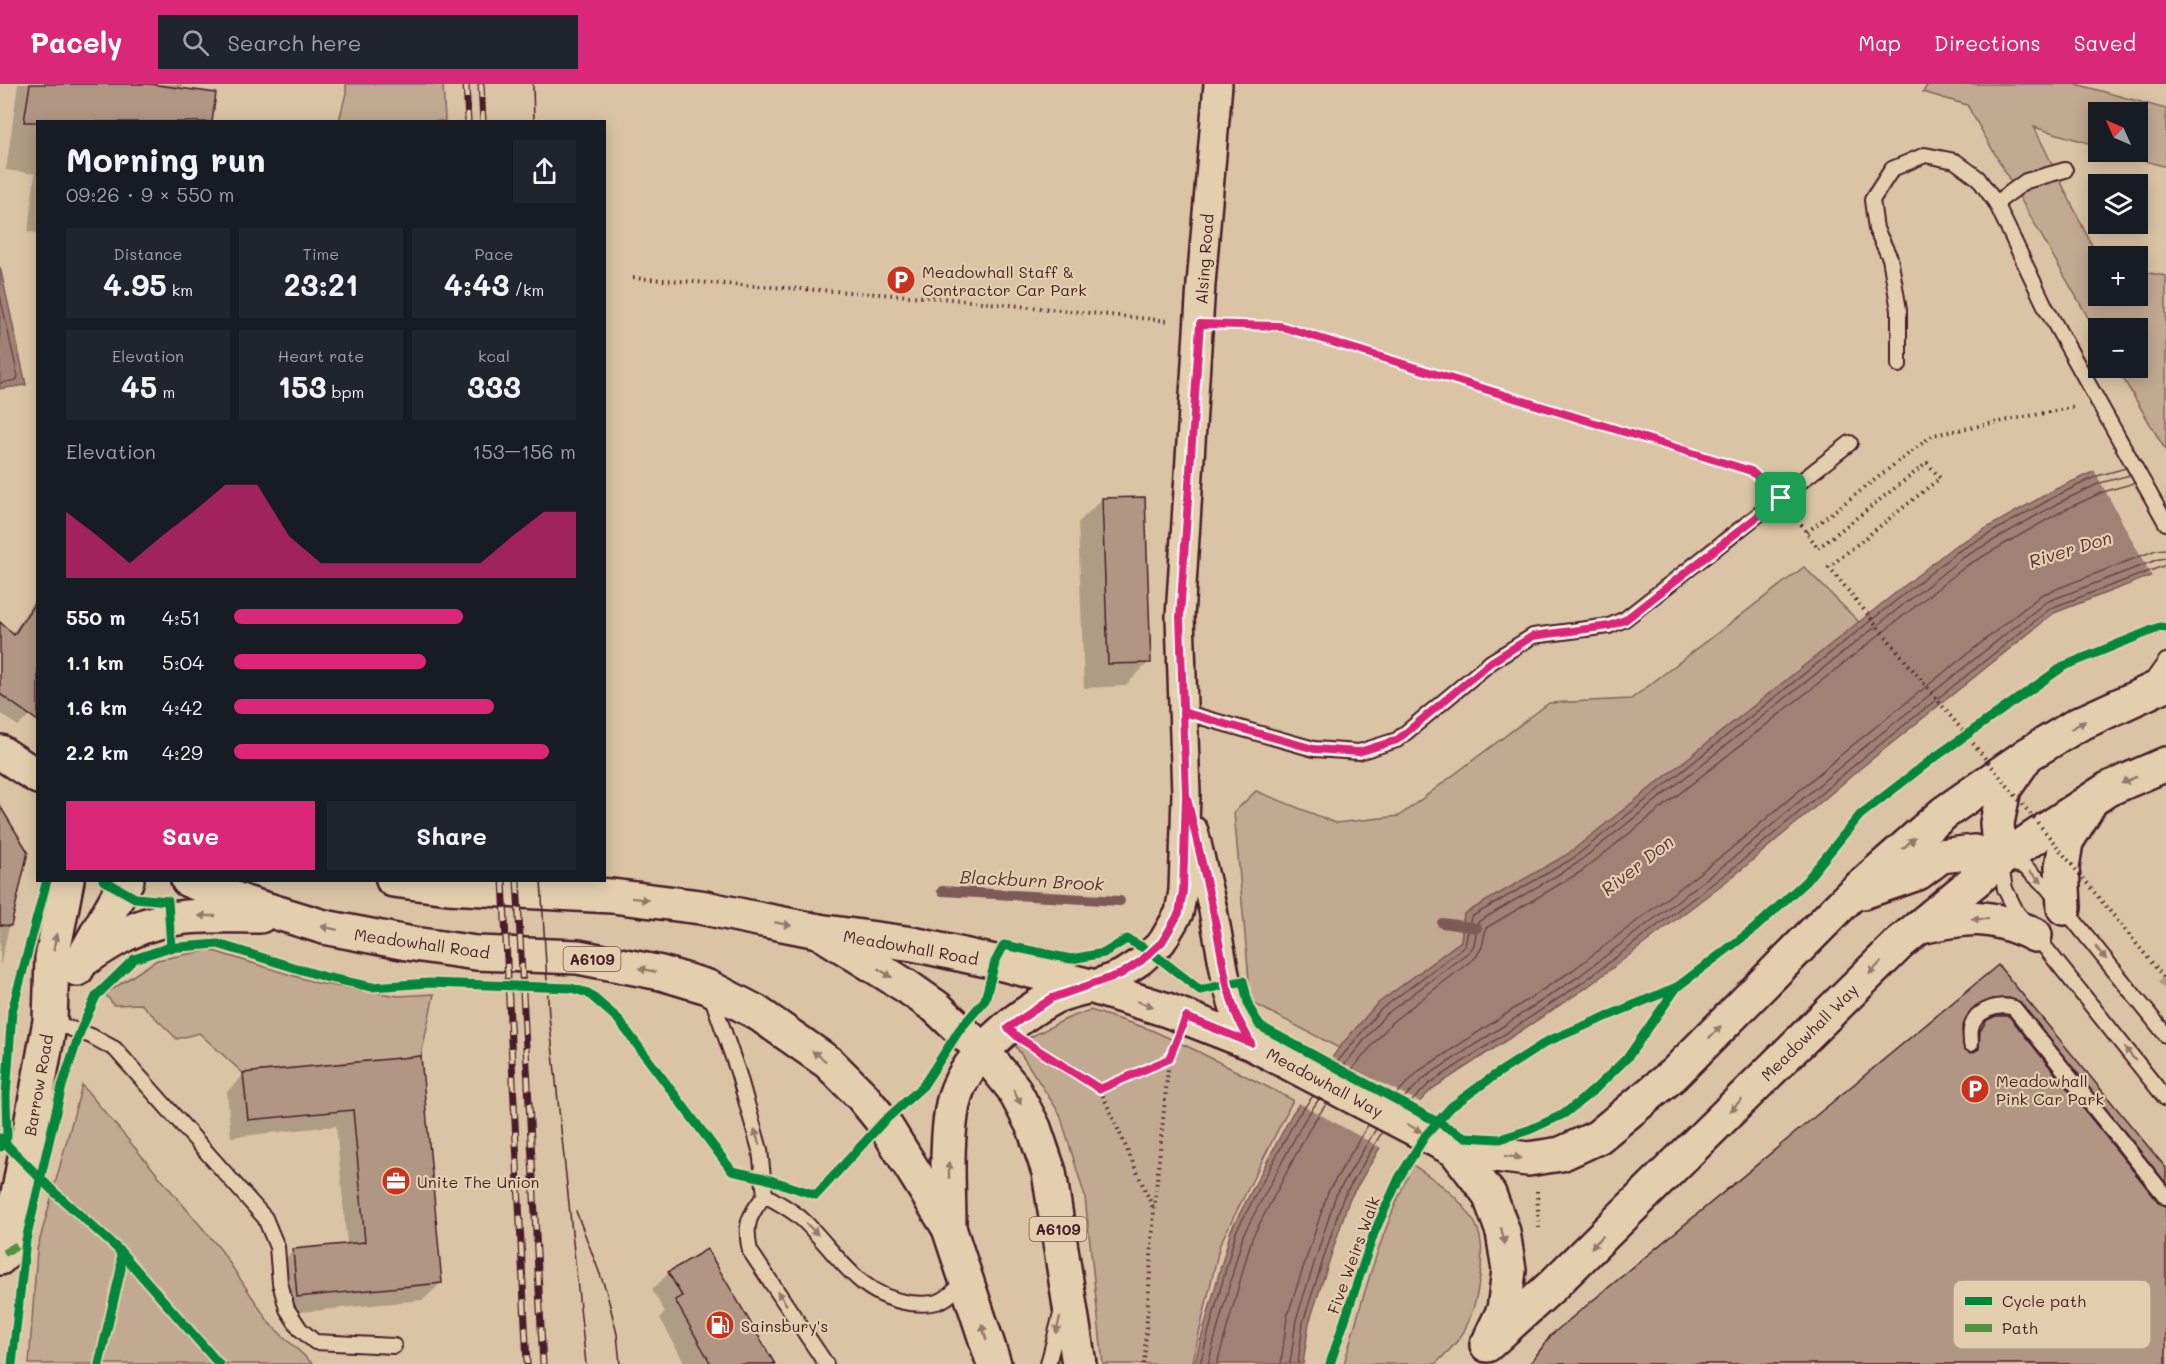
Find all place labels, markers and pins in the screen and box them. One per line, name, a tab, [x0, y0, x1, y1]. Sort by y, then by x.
place label: Meadowhall Staff & Contractor Car Park	[922, 261, 1087, 300]
parking icon: Meadowhall Staff & Contractor Car Park	[885, 264, 917, 296]
pin	[1755, 472, 1806, 523]
place label: Meadowhall Pink Car Park	[1996, 1070, 2104, 1109]
parking icon: Meadowhall Pink Car Park	[1959, 1073, 1991, 1105]
office icon: Unite The Union	[380, 1165, 412, 1197]
place label: Unite The Union	[417, 1171, 539, 1192]
fuel station icon: Sainsbury's	[704, 1309, 736, 1341]
place label: Sainsbury's	[741, 1315, 828, 1336]

